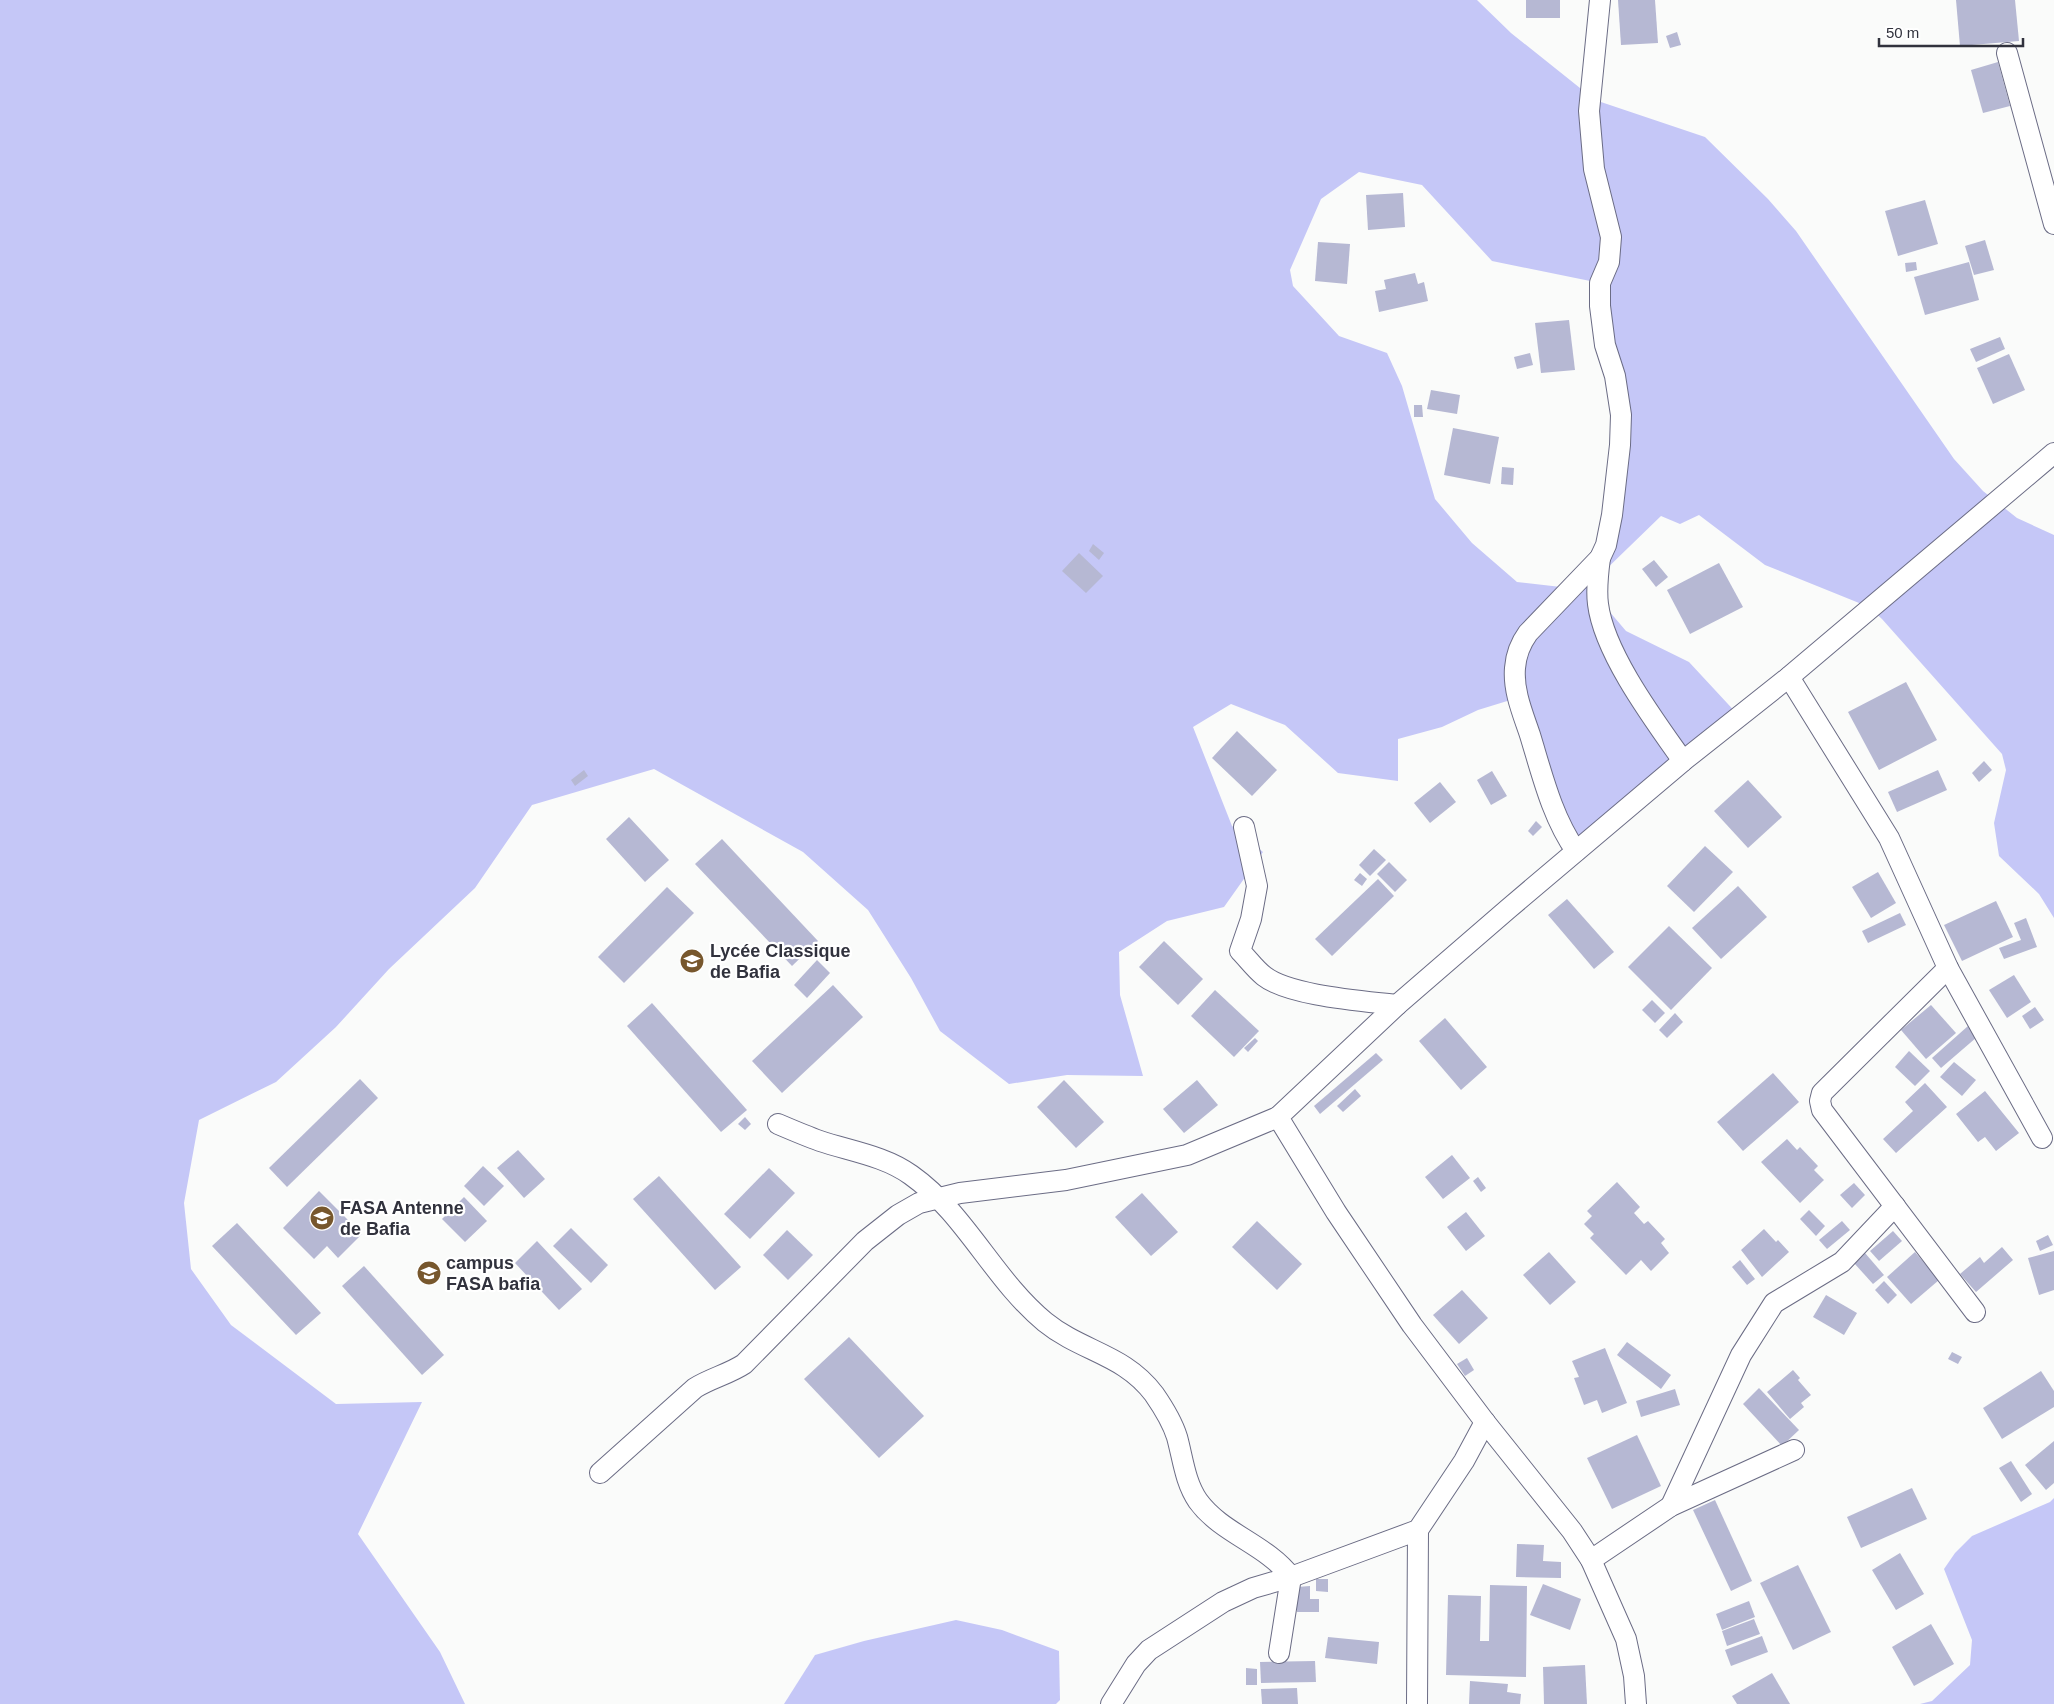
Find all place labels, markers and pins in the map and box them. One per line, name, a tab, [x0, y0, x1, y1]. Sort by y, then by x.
place label: Lycée Classique de Bafia	[710, 941, 850, 982]
school or university icon: Lycée Classique de Bafia	[679, 948, 705, 974]
place label: FASA Antenne de Bafia	[340, 1198, 464, 1239]
school or university icon: FASA Antenne de Bafia	[309, 1205, 335, 1231]
place label: campus FASA bafia	[446, 1253, 541, 1294]
school or university icon: campus FASA bafia	[416, 1260, 442, 1286]

